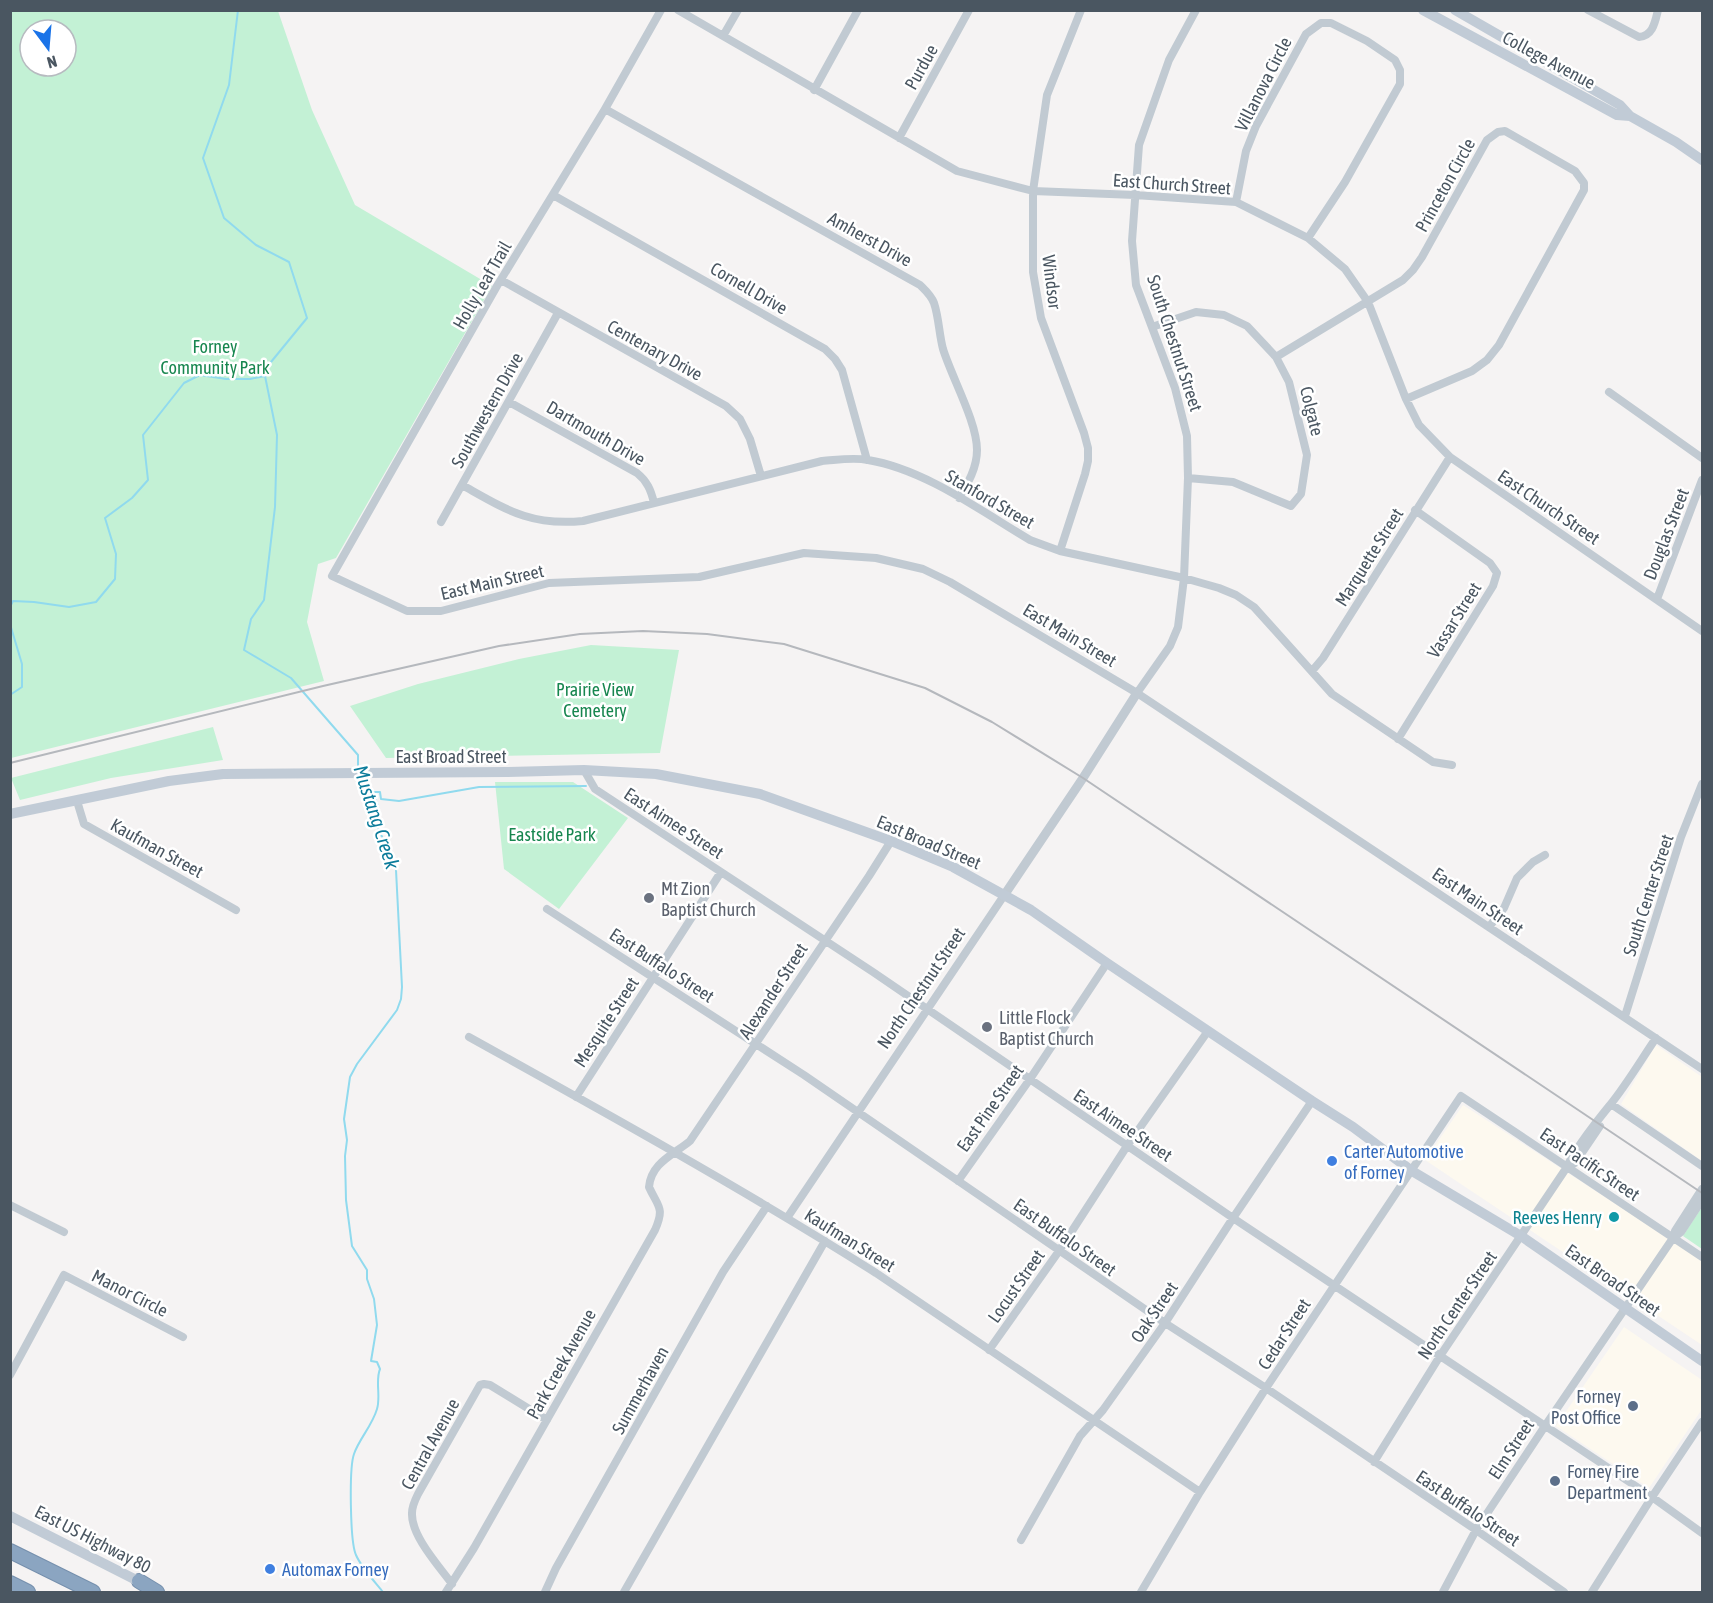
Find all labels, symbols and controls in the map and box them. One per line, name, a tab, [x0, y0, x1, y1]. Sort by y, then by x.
north arrow	[18, 18, 78, 78]
street label: College Avenue	[1499, 27, 1599, 93]
street label: Villanova Circle	[1230, 33, 1296, 135]
street label: Purdue	[900, 41, 942, 93]
text: N	[45, 52, 59, 72]
street label: Princeton Circle	[1411, 135, 1479, 235]
street label: East Church Street	[1112, 169, 1232, 199]
street label: Amherst Drive	[824, 207, 916, 271]
street label: Holly Leaf Trail	[448, 237, 516, 333]
street label: Windsor	[1038, 254, 1066, 311]
street label: Cornell Drive	[707, 257, 791, 319]
street label: South Chestnut Street	[1143, 272, 1207, 414]
street label: Centenary Drive	[604, 315, 706, 385]
park label: Forney Community Park	[160, 336, 270, 378]
street label: Southwestern Drive	[447, 349, 527, 471]
street label: Colgate	[1296, 384, 1328, 438]
street label: Dartmouth Drive	[543, 396, 649, 470]
street label: Stanford Street	[942, 465, 1038, 533]
street label: East Church Street	[1494, 465, 1604, 549]
street label: Douglas Street	[1639, 485, 1693, 583]
street label: Marquette Street	[1331, 504, 1407, 610]
street label: East Main Street	[438, 560, 546, 604]
street label: Vassar Street	[1423, 578, 1485, 662]
street label: East Main Street	[1019, 599, 1121, 671]
park label: Prairie View Cemetery	[556, 679, 634, 721]
street label: East Broad Street	[395, 746, 507, 767]
water label: Mustang Creek	[349, 762, 405, 872]
street label: East Aimee Street	[620, 783, 728, 863]
street label: East Broad Street	[874, 811, 984, 873]
street label: Kaufman Street	[107, 814, 207, 882]
park label: Eastside Park	[508, 824, 596, 845]
street label: South Center Street	[1618, 832, 1678, 958]
street label: East Main Street	[1428, 863, 1528, 939]
place label: Mt Zion Baptist Church	[661, 878, 756, 920]
marker: Mt Zion Baptist Church	[642, 891, 656, 905]
street label: East Buffalo Street	[606, 923, 718, 1007]
street label: North Chestnut Street	[873, 923, 969, 1053]
street label: Alexander Street	[734, 939, 812, 1043]
street label: Mesquite Street	[569, 973, 643, 1071]
place label: Little Flock Baptist Church	[999, 1007, 1094, 1049]
marker: Little Flock Baptist Church	[980, 1020, 994, 1034]
street label: East Pine Street	[952, 1060, 1028, 1156]
street label: East Aimee Street	[1070, 1084, 1176, 1166]
street label: East Pacific Street	[1536, 1123, 1644, 1205]
place label: Carter Automotive of Forney	[1344, 1141, 1464, 1183]
marker: Carter Automotive of Forney	[1325, 1154, 1339, 1168]
street label: East Buffalo Street	[1010, 1194, 1120, 1280]
street label: Kaufman Street	[801, 1204, 899, 1276]
place label: Reeves Henry	[1513, 1207, 1602, 1228]
marker: Reeves Henry	[1607, 1210, 1621, 1224]
street label: East Broad Street	[1561, 1240, 1665, 1320]
street label: Locust Street	[983, 1245, 1049, 1327]
street label: North Center Street	[1413, 1247, 1501, 1363]
street label: Manor Circle	[89, 1265, 171, 1321]
street label: Oak Street	[1126, 1278, 1182, 1346]
street label: Cedar Street	[1253, 1295, 1315, 1373]
street label: Park Creek Avenue	[522, 1305, 600, 1423]
street label: Summerhaven	[607, 1343, 673, 1437]
place label: Forney Post Office	[1551, 1386, 1621, 1428]
street label: Central Avenue	[396, 1395, 464, 1493]
marker: Forney Post Office	[1626, 1399, 1640, 1413]
street label: Elm Street	[1484, 1415, 1538, 1483]
place label: Forney Fire Department	[1567, 1461, 1648, 1503]
street label: East Buffalo Street	[1412, 1466, 1524, 1550]
marker: Forney Fire Department	[1548, 1474, 1562, 1488]
street label: East US Highway 80	[31, 1501, 155, 1577]
place label: Automax Forney	[282, 1559, 389, 1580]
marker: Automax Forney	[263, 1562, 277, 1576]

